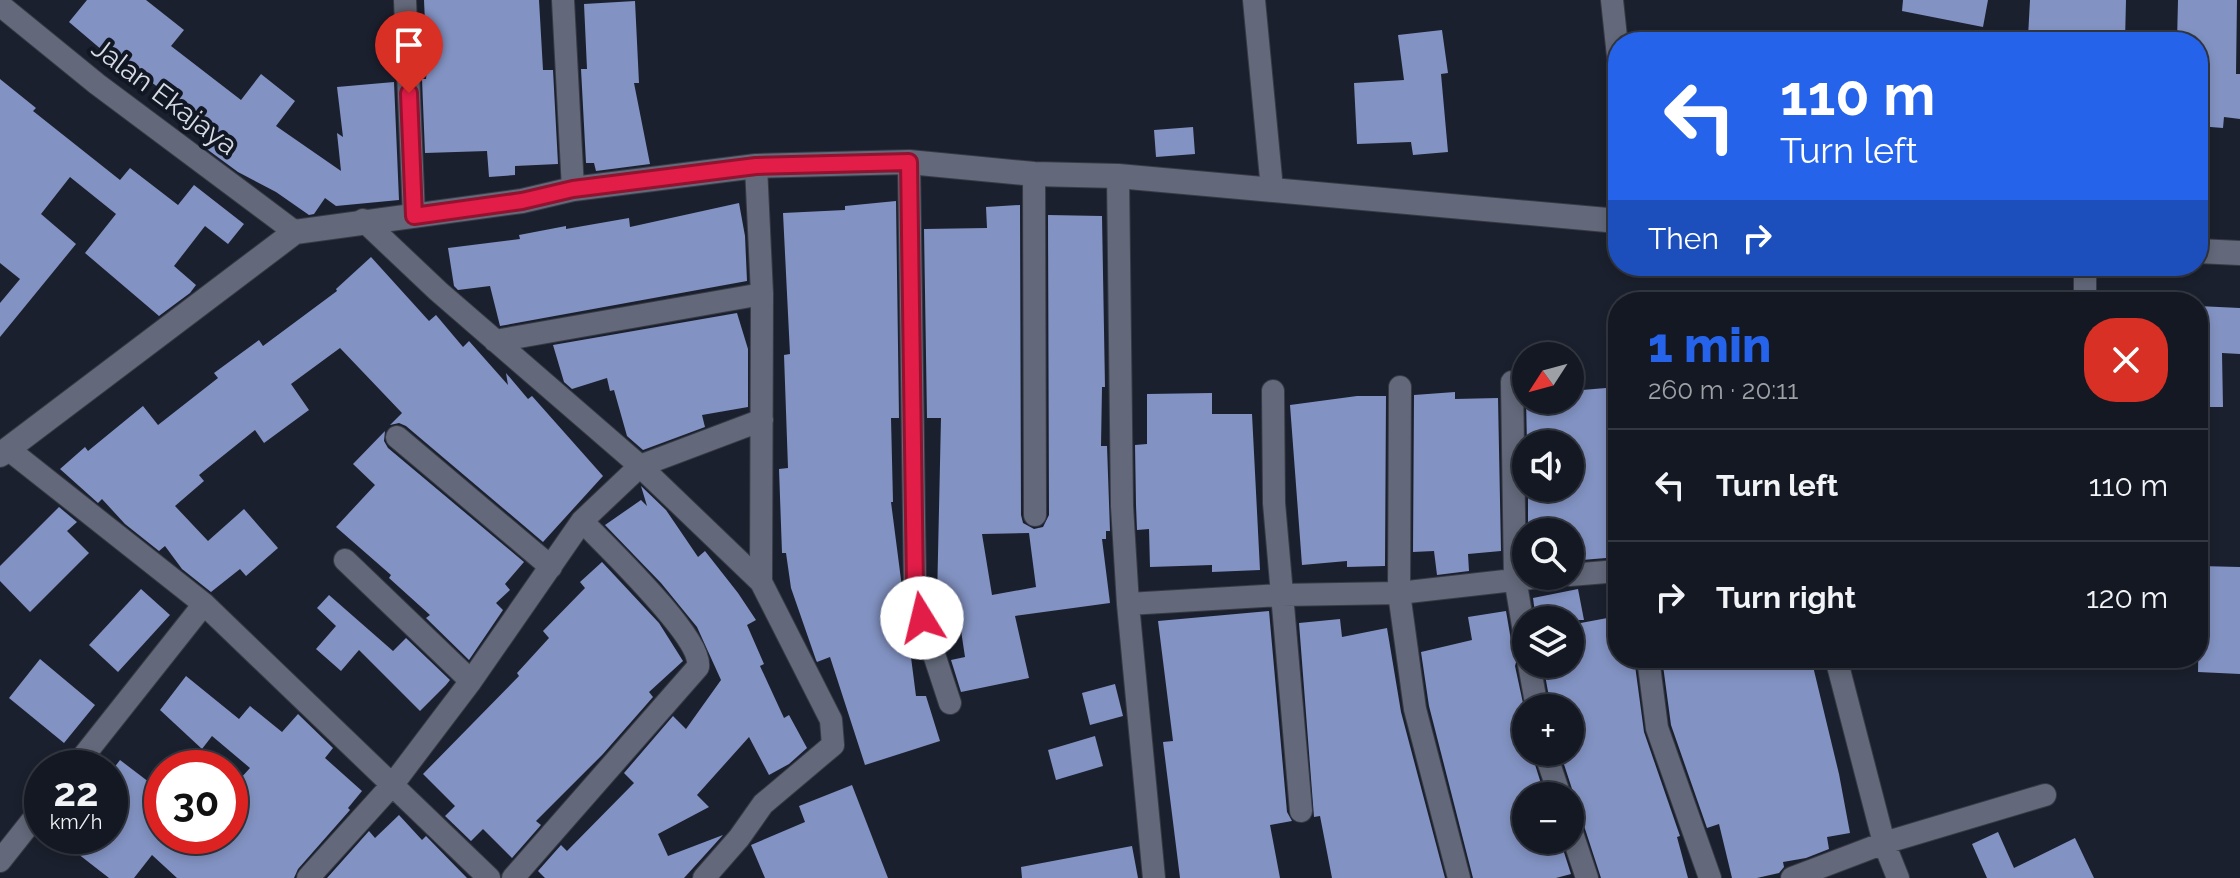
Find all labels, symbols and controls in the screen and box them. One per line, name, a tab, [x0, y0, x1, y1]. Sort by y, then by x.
pin	[375, 11, 443, 93]
icon: arrive	[387, 23, 431, 67]
street label: Jalan Ekajaya	[86, 31, 244, 162]
text: 110 m	[1780, 62, 1935, 128]
icon: left	[1648, 64, 1752, 168]
text: Turn left	[1780, 129, 1918, 171]
icon: right	[1735, 216, 1779, 260]
text: Then	[1648, 221, 1719, 256]
text: 1 min	[1648, 317, 1771, 373]
button: close	[2084, 318, 2168, 402]
north arrow	[1512, 342, 1584, 414]
map controls	[1512, 342, 1584, 854]
text: 260 m · 20:11	[1648, 375, 1798, 405]
button: sound	[1512, 430, 1584, 502]
icon: left	[1648, 463, 1692, 507]
text: Turn left	[1716, 468, 1838, 503]
text: 110 m	[2089, 468, 2168, 503]
button: search	[1512, 518, 1584, 590]
icon: right	[1648, 575, 1692, 619]
position arrow	[880, 576, 964, 660]
text: Turn right	[1716, 580, 1856, 615]
text: 120 m	[2086, 580, 2168, 615]
button: layers	[1512, 606, 1584, 678]
button: +	[1512, 694, 1584, 766]
speed limit sign: 30	[144, 750, 248, 854]
text: 22	[53, 768, 99, 815]
button: −	[1512, 782, 1584, 854]
text: km/h	[50, 810, 102, 834]

